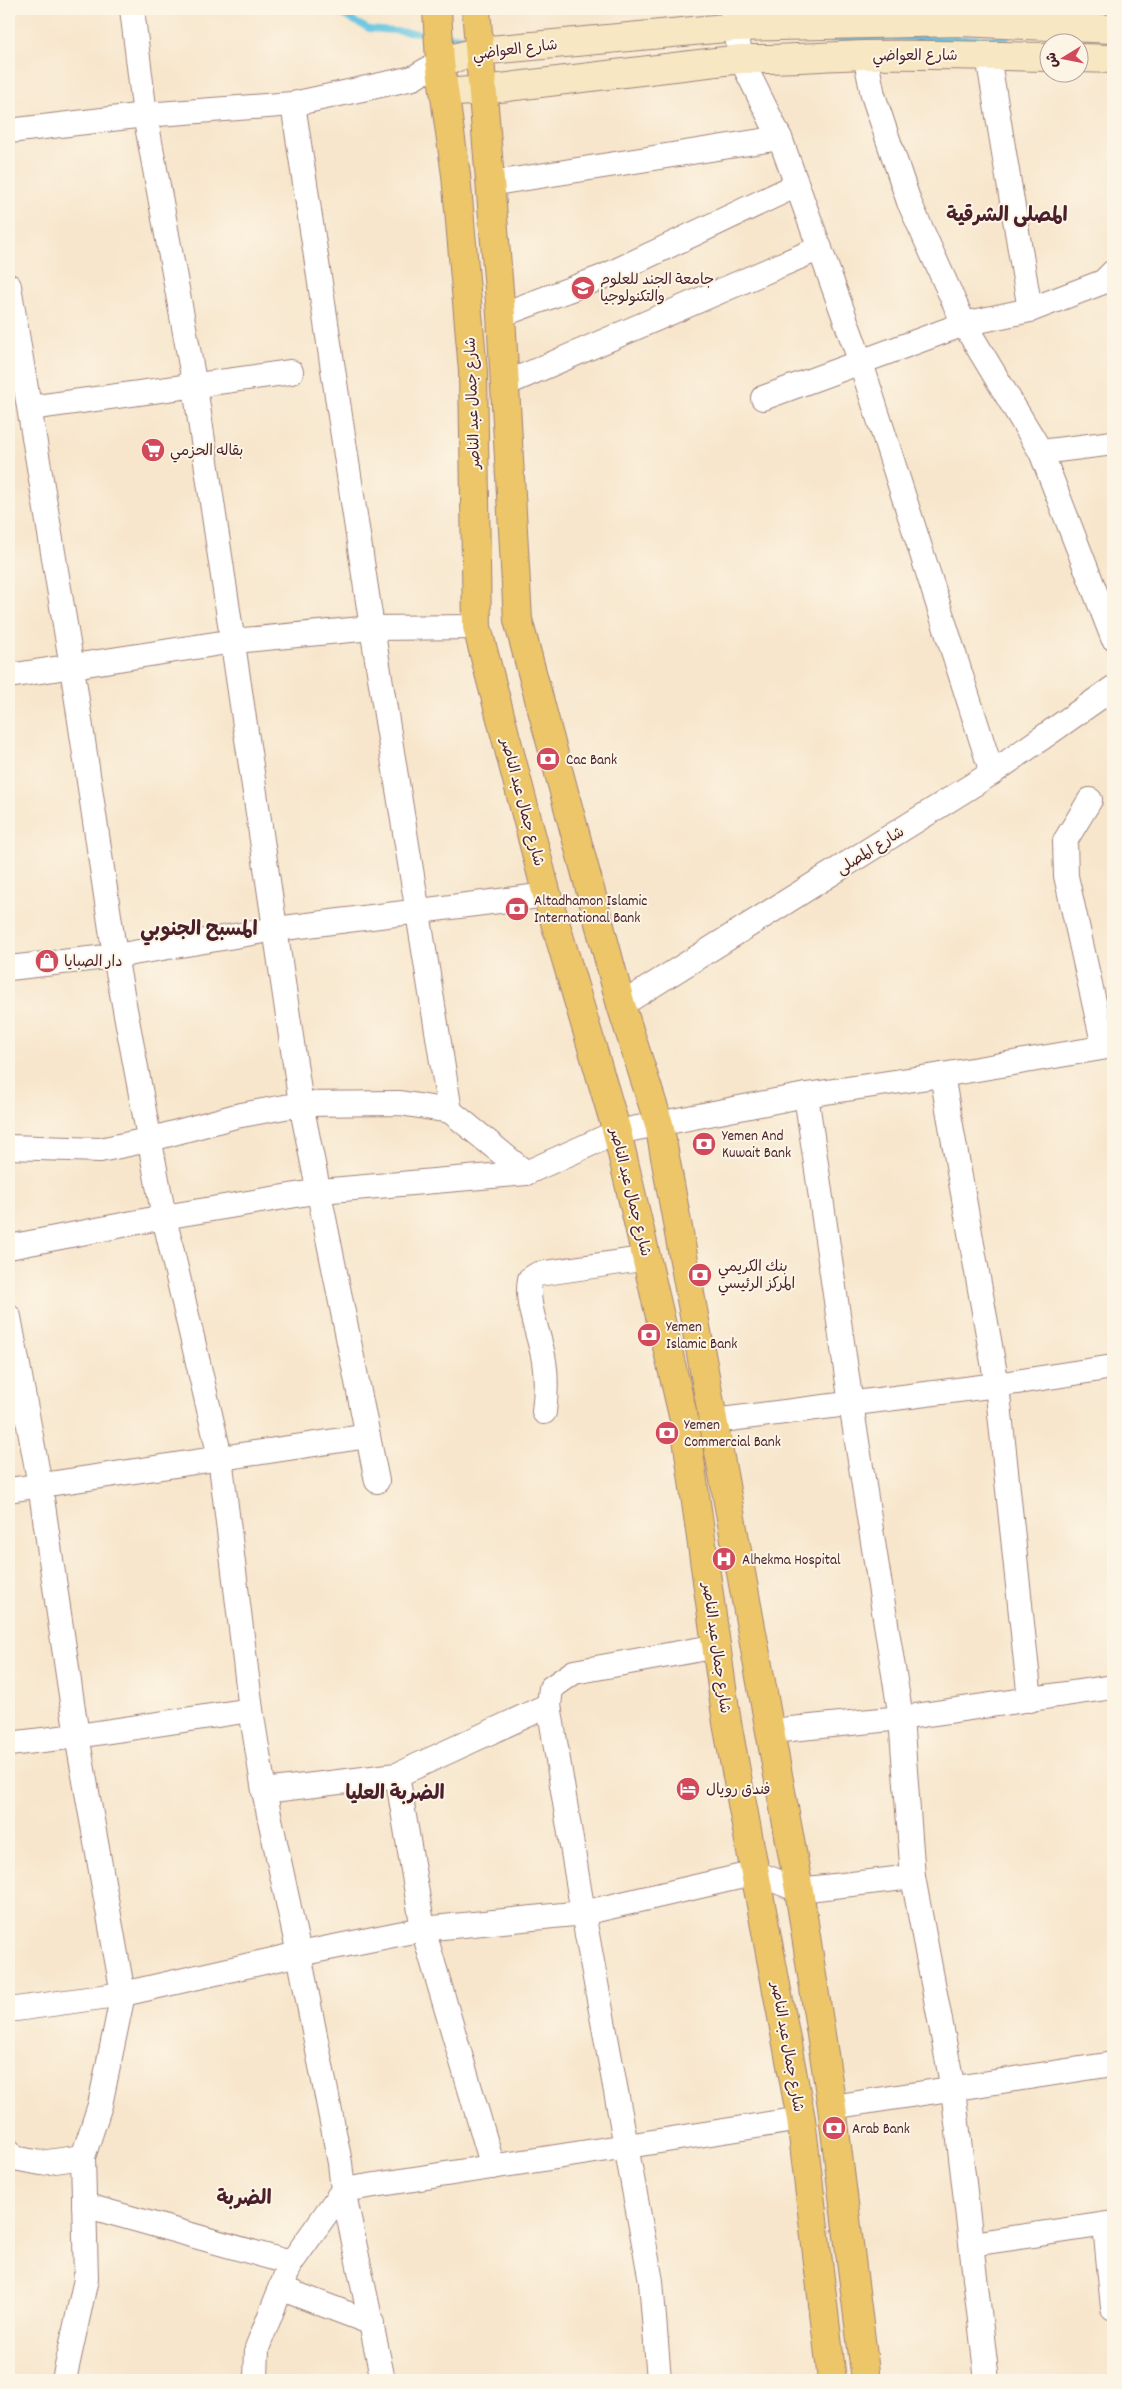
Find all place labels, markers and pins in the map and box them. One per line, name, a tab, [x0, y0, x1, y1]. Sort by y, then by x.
place label: جامعة الجند للعلوم والتكنولوجيا	[600, 270, 714, 309]
school or university icon: جامعة الجند للعلوم والتكنولوجيا	[570, 275, 596, 301]
supermarket icon: بقاله الحزمي	[140, 437, 166, 463]
place label: بقاله الحزمي	[170, 441, 244, 463]
bank icon: Cac Bank	[535, 746, 561, 772]
place label: Cac Bank	[566, 750, 617, 772]
place label: Altadhamon Islamic International Bank	[534, 891, 647, 930]
bank icon: Altadhamon Islamic International Bank	[504, 896, 530, 922]
shop icon: دار الصبايا	[34, 948, 60, 974]
place label: دار الصبايا	[64, 952, 122, 974]
place label: Yemen And Kuwait Bank	[722, 1126, 791, 1165]
bank icon: Yemen And Kuwait Bank	[691, 1131, 717, 1157]
place label: بنك الكريمي المركز الرئيسي	[718, 1257, 795, 1296]
bank icon: بنك الكريمي المركز الرئيسي	[687, 1262, 713, 1288]
place label: Yemen Islamic Bank	[666, 1317, 737, 1356]
bank icon: Yemen Islamic Bank	[636, 1322, 662, 1348]
place label: Yemen Commercial Bank	[684, 1415, 781, 1454]
bank icon: Yemen Commercial Bank	[654, 1420, 680, 1446]
hospital icon: Alhekma Hospital	[711, 1546, 737, 1572]
place label: Alhekma Hospital	[742, 1550, 841, 1572]
hotel icon: فندق رويال	[675, 1776, 701, 1802]
place label: فندق رويال	[706, 1780, 771, 1802]
bank icon: Arab Bank	[821, 2115, 847, 2141]
place label: Arab Bank	[852, 2119, 910, 2141]

